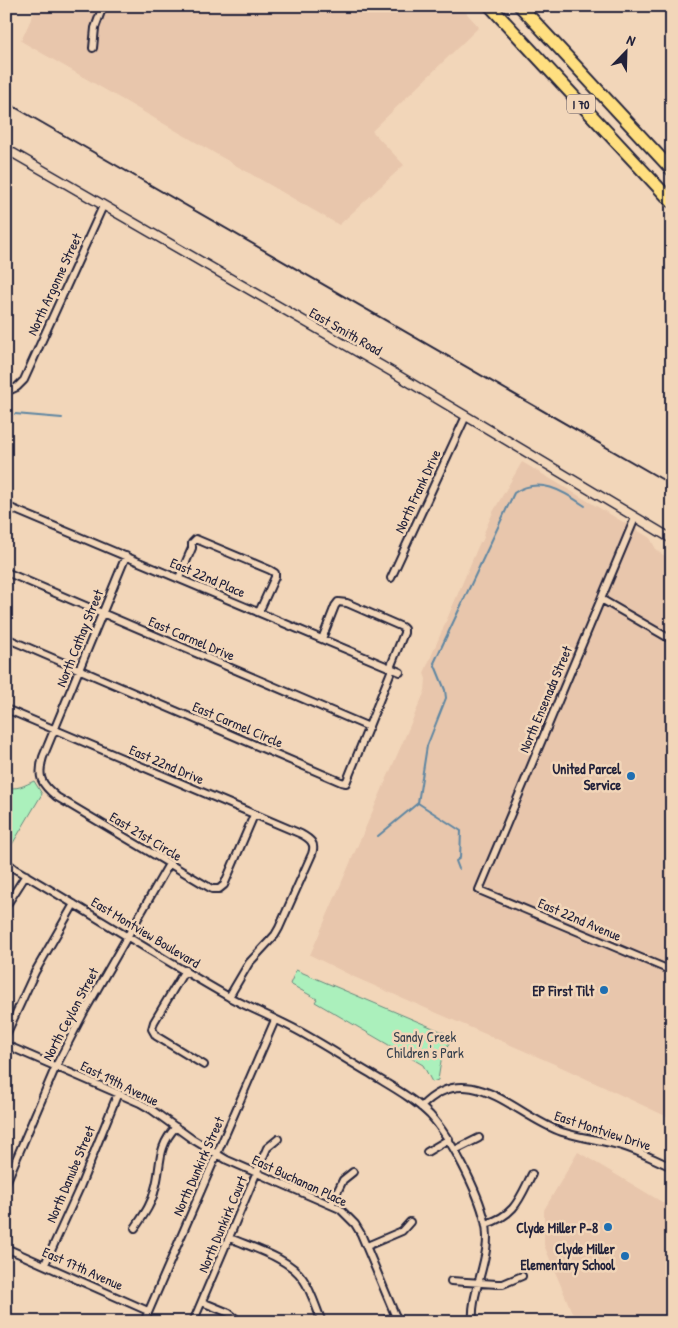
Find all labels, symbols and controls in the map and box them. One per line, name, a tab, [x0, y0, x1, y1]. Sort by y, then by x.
north arrow	[600, 28, 650, 78]
text: N	[624, 29, 639, 50]
road number: I 70	[567, 95, 595, 114]
street label: North Argonne Street	[22, 230, 87, 339]
street label: East Smith Road	[306, 303, 386, 360]
street label: North Frank Drive	[389, 446, 445, 536]
street label: East 22nd Place	[167, 553, 249, 602]
street label: North Cathay Street	[51, 586, 108, 690]
street label: East Carmel Drive	[146, 611, 238, 665]
street label: North Ensenada Street	[514, 642, 576, 755]
street label: East Carmel Circle	[190, 696, 287, 752]
street label: East 22nd Drive	[127, 740, 208, 788]
place label: United Parcel Service	[552, 759, 621, 794]
marker: United Parcel Service	[625, 770, 637, 782]
street label: East 21st Circle	[106, 807, 186, 865]
street label: East Montview Boulevard	[88, 892, 204, 972]
street label: East 22nd Avenue	[535, 893, 625, 945]
street label: North Ceylon Street	[37, 964, 104, 1064]
place label: EP First Tilt	[532, 981, 595, 1000]
marker: EP First Tilt	[598, 984, 610, 996]
park label: Sandy Creek Children's Park	[386, 1027, 464, 1062]
street label: East 19th Avenue	[78, 1056, 163, 1110]
street label: East Montview Drive	[552, 1105, 654, 1155]
street label: North Dunkirk Street	[168, 1113, 228, 1219]
street label: North Danube Street	[41, 1122, 99, 1225]
street label: East Buchanan Place	[249, 1150, 351, 1211]
street label: North Dunkirk Court	[193, 1173, 251, 1275]
place label: Clyde Miller P-8	[516, 1218, 598, 1239]
marker: Clyde Miller P-8	[602, 1221, 614, 1233]
place label: Clyde Miller Elementary School	[521, 1239, 616, 1276]
street label: East 17th Avenue	[40, 1242, 127, 1294]
marker: Clyde Miller Elementary School	[619, 1250, 631, 1262]

